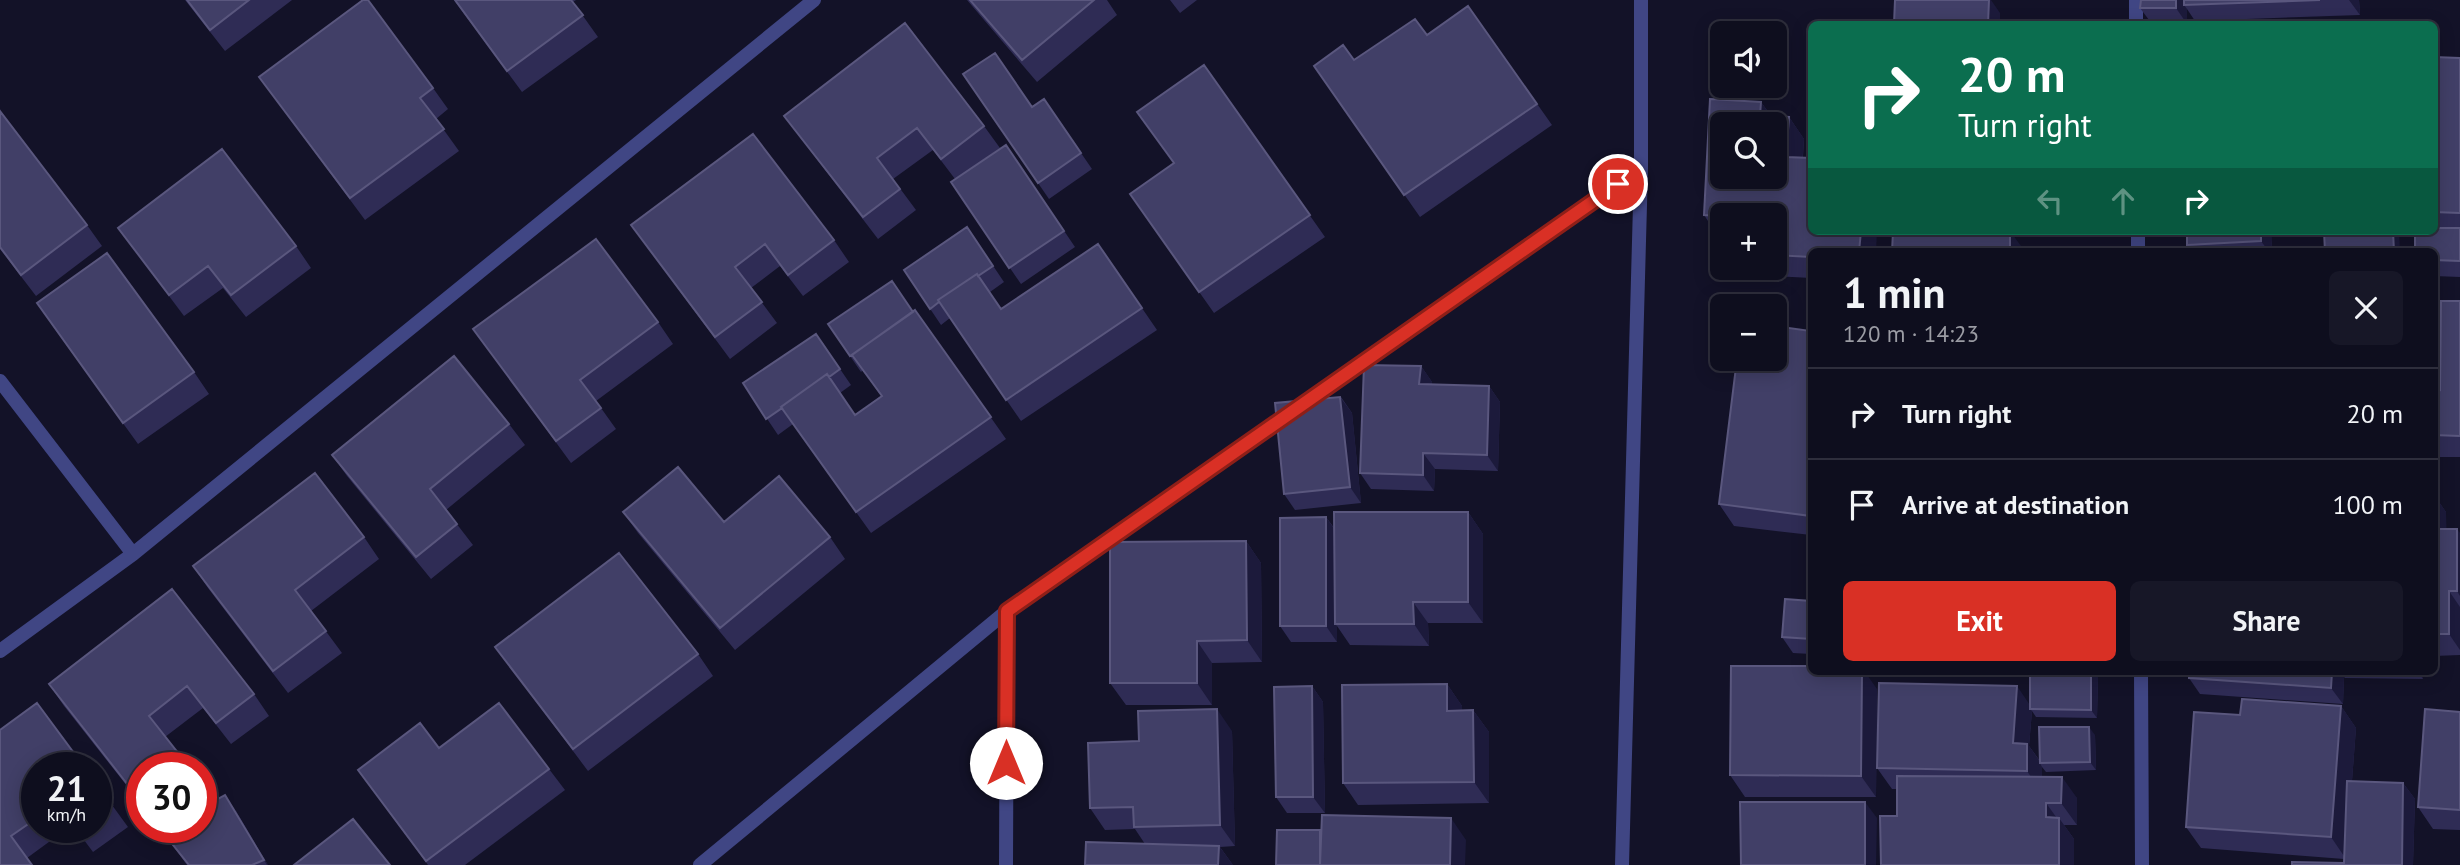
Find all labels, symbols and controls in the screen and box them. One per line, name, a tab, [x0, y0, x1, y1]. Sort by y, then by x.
map controls	[1710, 21, 1787, 371]
button: sound	[1710, 21, 1787, 98]
text: 20 m	[1958, 42, 2065, 106]
icon: right	[1843, 49, 1934, 140]
text: Turn right	[1958, 104, 2092, 146]
button: search	[1710, 112, 1787, 189]
pin	[1588, 154, 1648, 214]
icon: arrive	[1599, 165, 1637, 203]
icon: left	[2031, 182, 2069, 220]
icon: ahead	[2104, 182, 2142, 220]
icon: right	[2177, 182, 2215, 220]
button: +	[1710, 203, 1787, 280]
text: 1 min	[1843, 265, 1945, 320]
button: close	[2329, 271, 2403, 345]
button: −	[1710, 294, 1787, 371]
text: 120 m · 14:23	[1843, 319, 1979, 348]
icon: right	[1843, 395, 1881, 433]
text: Turn right	[1902, 397, 2011, 430]
text: 20 m	[2347, 397, 2403, 430]
icon: arrive	[1843, 486, 1881, 524]
text: Arrive at destination	[1902, 488, 2129, 521]
text: 100 m	[2332, 488, 2403, 521]
button: Exit	[1843, 581, 2116, 661]
button: Share	[2130, 581, 2403, 661]
position arrow	[969, 726, 1043, 800]
speed limit sign: 30	[126, 752, 217, 843]
text: 21	[47, 765, 86, 811]
text: km/h	[47, 803, 86, 826]

